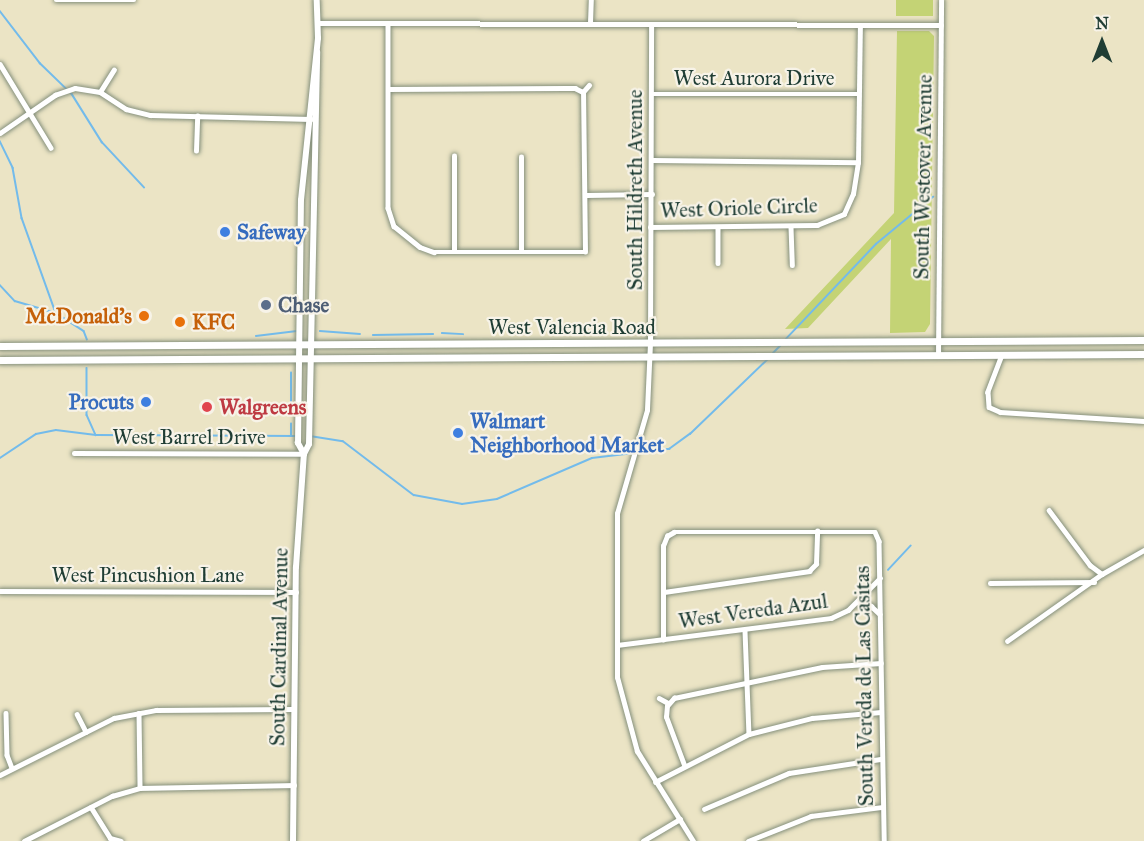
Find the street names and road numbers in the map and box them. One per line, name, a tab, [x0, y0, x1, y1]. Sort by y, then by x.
street label: West Aurora Drive	[674, 65, 834, 91]
street label: South Westover Avenue	[909, 74, 937, 280]
street label: South Hildreth Avenue	[622, 90, 648, 290]
street label: West Oriole Circle	[660, 193, 818, 223]
street label: West Valencia Road	[488, 314, 656, 340]
street label: West Barrel Drive	[112, 424, 266, 450]
street label: South Cardinal Avenue	[265, 548, 293, 746]
street label: West Pincushion Lane	[52, 562, 244, 588]
street label: South Vereda de Las Casitas	[849, 565, 879, 807]
street label: West Vereda Azul	[677, 588, 829, 634]

